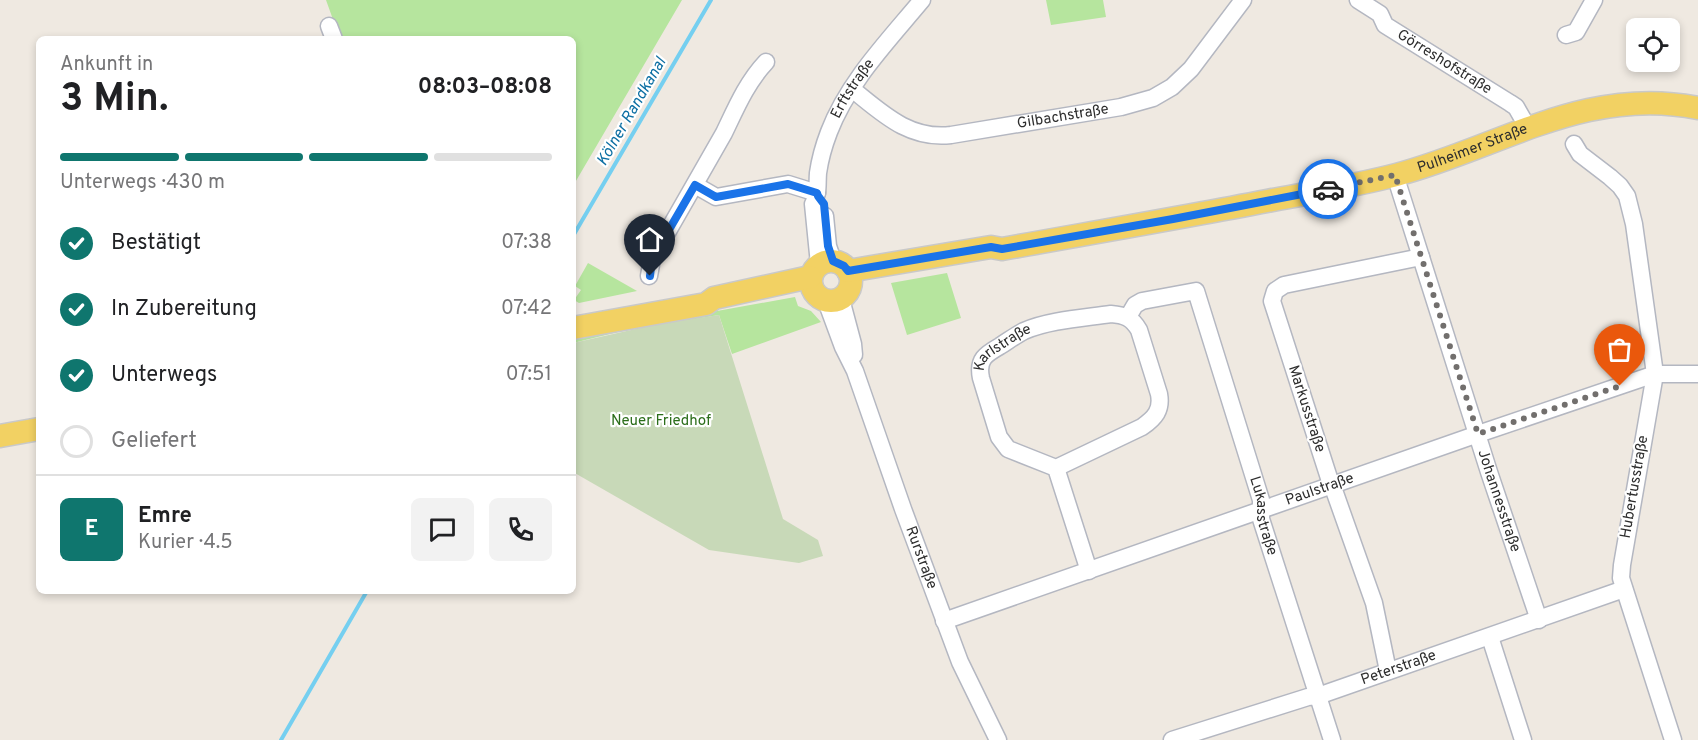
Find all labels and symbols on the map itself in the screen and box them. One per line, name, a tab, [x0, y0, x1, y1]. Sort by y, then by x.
street label: Görreshofstraße	[1393, 25, 1495, 99]
water label: Kölner Randkanal	[593, 53, 672, 170]
street label: Erftstraße	[827, 55, 879, 122]
street label: Gilbachstraße	[1016, 100, 1110, 133]
street label: Pulheimer Straße	[1415, 120, 1530, 178]
courier	[1298, 159, 1358, 219]
pin	[624, 214, 675, 276]
street label: Karlstraße	[970, 320, 1034, 372]
pin	[1594, 324, 1645, 386]
street label: Markusstraße	[1283, 363, 1329, 455]
park label: Neuer Friedhof	[611, 412, 711, 431]
street label: Hubertusstraße	[1617, 434, 1653, 540]
street label: Johannesstraße	[1473, 447, 1525, 555]
street label: Paulstraße	[1283, 469, 1356, 510]
street label: Lukasstraße	[1245, 474, 1282, 558]
street label: Rurstraße	[901, 524, 942, 592]
street label: Peterstraße	[1358, 646, 1439, 690]

